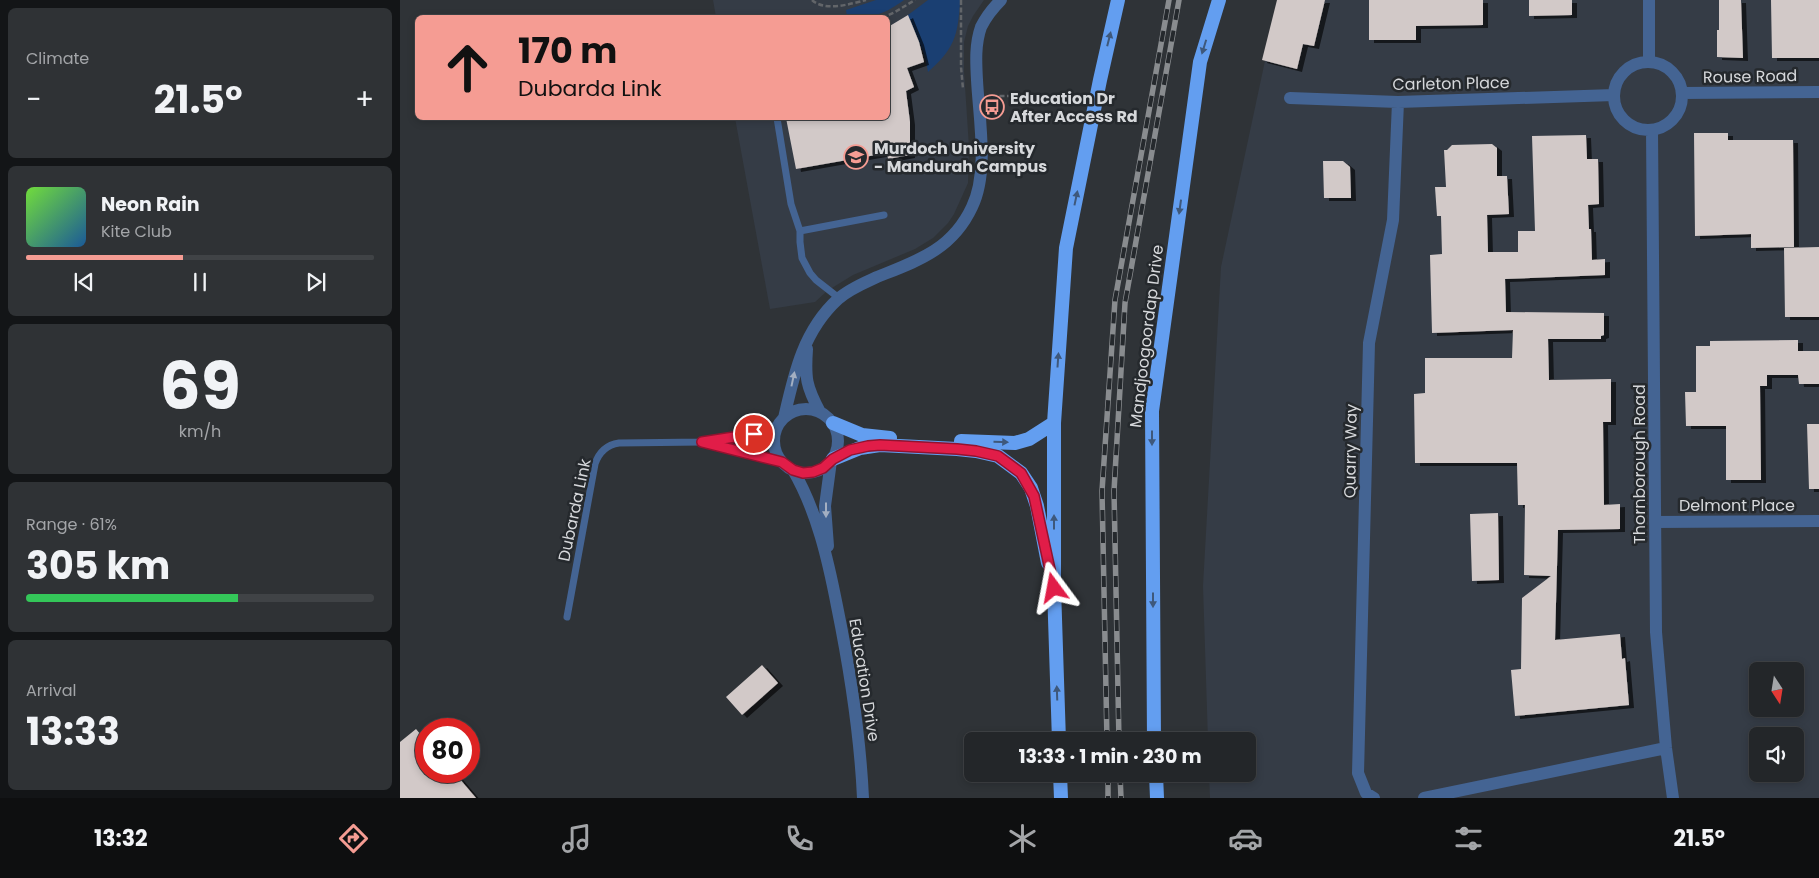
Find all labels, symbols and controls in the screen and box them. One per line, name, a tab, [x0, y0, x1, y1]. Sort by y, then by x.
text: 170 m	[518, 26, 617, 75]
one-way arrow	[1105, 32, 1113, 47]
icon: ahead	[435, 35, 500, 100]
one-way arrow	[1200, 39, 1208, 54]
text: Climate	[26, 47, 89, 70]
street label: Rouse Road	[1703, 64, 1797, 89]
street label: Carleton Place	[1392, 71, 1510, 96]
text: 21.5°	[154, 73, 243, 126]
text: Dubarda Link	[518, 73, 662, 104]
text: −	[26, 80, 41, 119]
text: +	[355, 80, 374, 119]
place label: Education Dr After Access Rd	[1010, 87, 1138, 128]
bus stop icon: Education Dr After Access Rd	[979, 94, 1005, 120]
place label: Murdoch University - Mandurah Campus	[874, 137, 1047, 178]
school or university icon: Murdoch University - Mandurah Campus	[843, 144, 869, 170]
one-way arrow	[1073, 190, 1081, 206]
text: Neon Rain	[101, 191, 200, 218]
one-way arrow	[1176, 199, 1184, 215]
text: Kite Club	[101, 220, 172, 243]
street label: Mandjoogoordap Drive	[1124, 243, 1169, 429]
icon: previous	[70, 268, 98, 296]
icon: pause	[186, 268, 214, 296]
icon: next	[302, 268, 330, 296]
text: 69	[159, 341, 241, 432]
one-way arrow	[1055, 351, 1063, 367]
one-way arrow	[789, 370, 797, 386]
street label: Thornborough Road	[1628, 384, 1651, 544]
street label: Quarry Way	[1338, 404, 1363, 498]
pin	[733, 413, 775, 455]
text: km/h	[179, 420, 221, 443]
icon: arrive	[740, 420, 768, 448]
one-way arrow	[1148, 430, 1156, 446]
one-way arrow	[993, 439, 1009, 447]
street label: Dubarda Link	[552, 456, 597, 564]
street label: Delmont Place	[1679, 494, 1795, 517]
one-way arrow	[822, 502, 830, 518]
text: Range · 61%	[26, 513, 117, 536]
one-way arrow	[1050, 514, 1058, 530]
text: 305 km	[26, 539, 170, 592]
position arrow	[1027, 561, 1079, 613]
one-way arrow	[1149, 592, 1157, 608]
street label: Education Drive	[843, 617, 886, 743]
north arrow	[1749, 662, 1804, 718]
map controls	[1749, 662, 1804, 782]
text: Arrival	[26, 679, 76, 702]
one-way arrow	[1053, 684, 1061, 700]
text: 13:33	[26, 705, 120, 758]
speed limit sign: 80	[415, 718, 480, 783]
button: sound	[1749, 727, 1804, 782]
text: 13:33 · 1 min · 230 m	[1018, 743, 1202, 770]
icon: directions	[336, 821, 371, 856]
icon: music	[559, 821, 594, 856]
icon: phone	[782, 821, 817, 856]
icon: climate	[1005, 821, 1040, 856]
icon: car	[1228, 821, 1263, 856]
icon: filters	[1451, 821, 1486, 856]
text: 13:32	[94, 823, 148, 854]
text: 21.5°	[1673, 823, 1725, 854]

